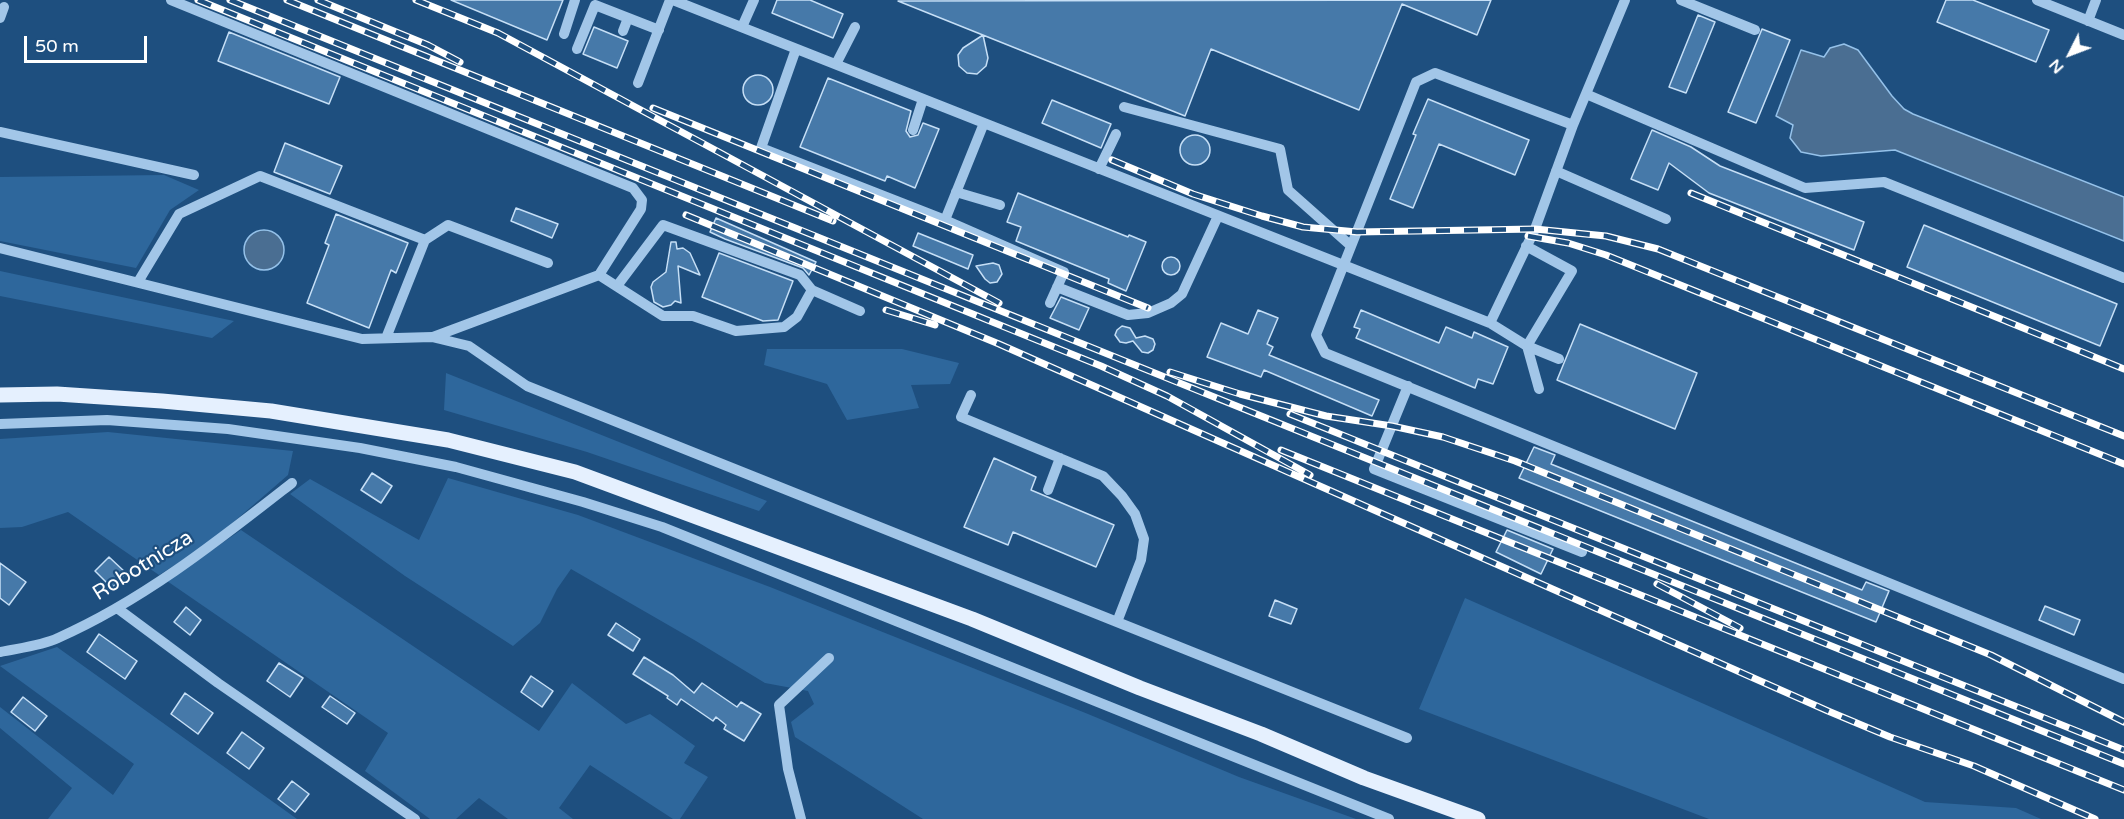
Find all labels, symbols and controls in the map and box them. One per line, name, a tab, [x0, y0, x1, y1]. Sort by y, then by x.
scale bar	[27, 24, 150, 62]
north arrow	[2040, 24, 2100, 84]
text: 50 m	[35, 35, 79, 57]
text: N	[2045, 55, 2068, 78]
street label: Robotnicza	[88, 525, 198, 607]

